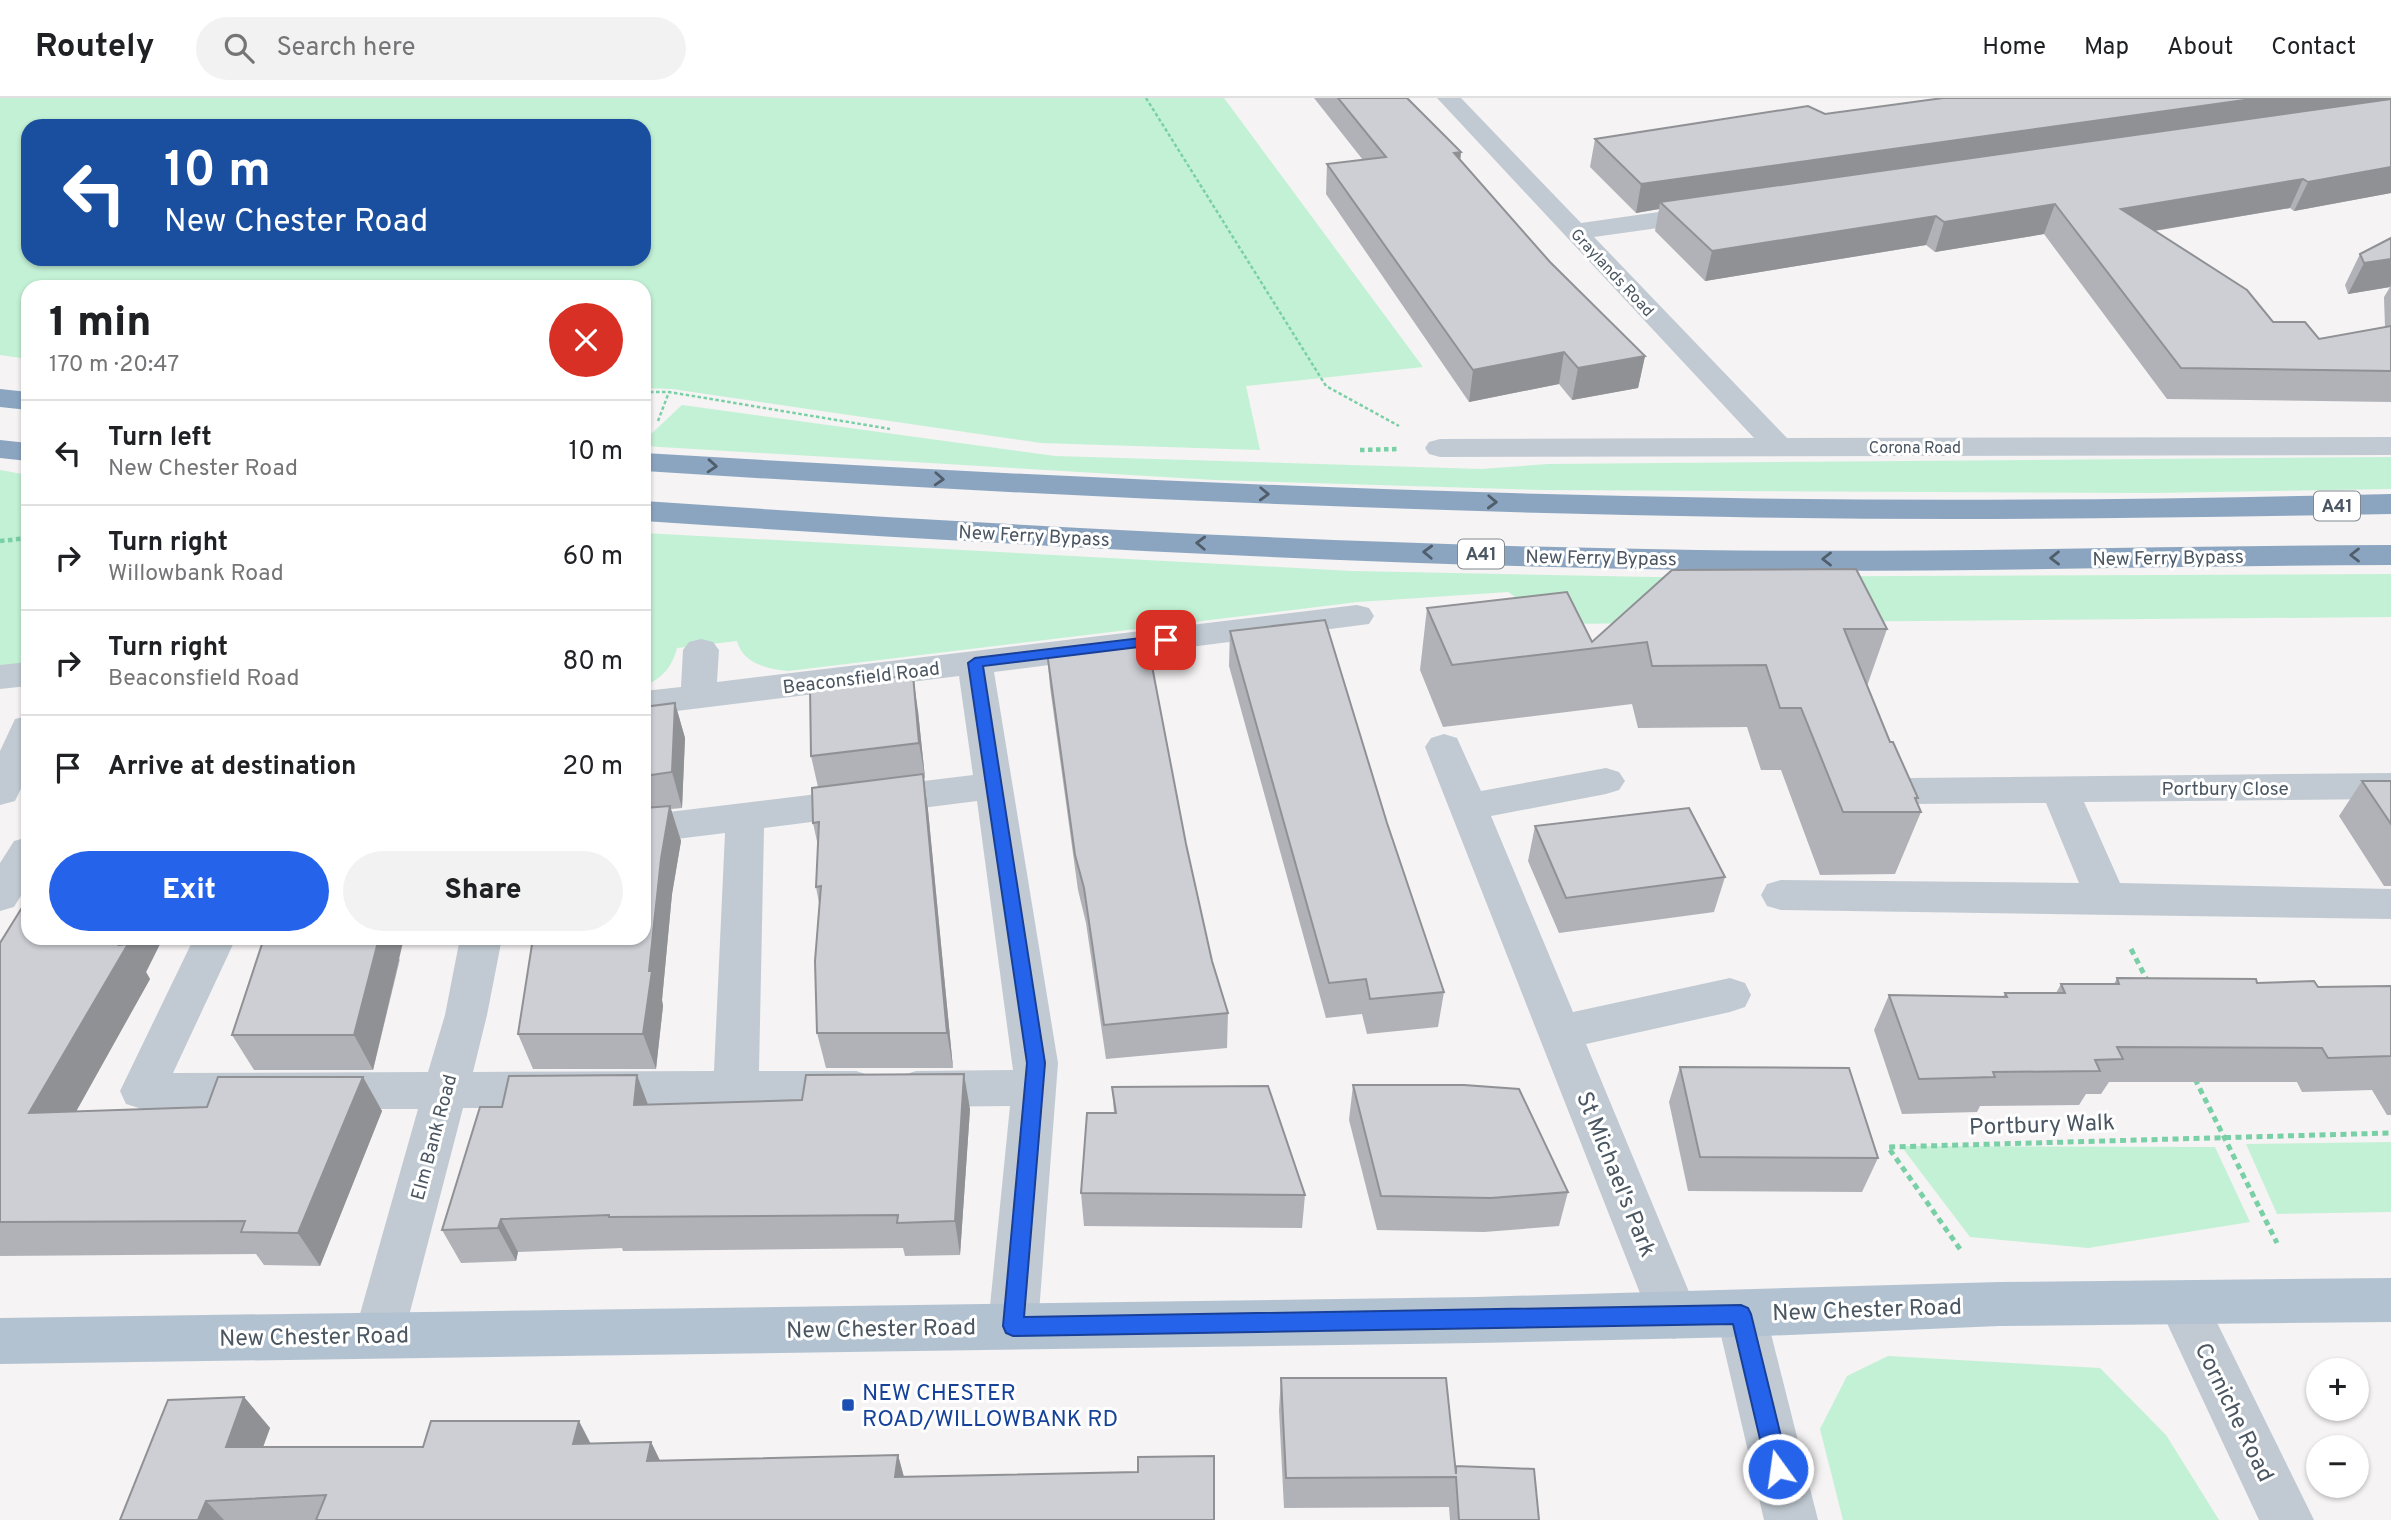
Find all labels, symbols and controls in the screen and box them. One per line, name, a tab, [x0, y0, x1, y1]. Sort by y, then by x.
search box	[196, 17, 686, 80]
text: Routely	[35, 27, 154, 69]
icon: search	[220, 29, 258, 67]
text: Search here	[276, 32, 415, 65]
text: Home	[1982, 33, 2046, 63]
text: Map	[2084, 33, 2129, 63]
text: About	[2167, 33, 2233, 63]
text: Contact	[2271, 33, 2356, 63]
text: 10 m	[164, 142, 271, 204]
icon: left	[49, 147, 140, 238]
text: New Chester Road	[164, 203, 428, 243]
street label: Graylands Road	[1566, 225, 1657, 322]
text: 1 min	[49, 298, 152, 351]
button: close	[549, 303, 623, 377]
text: 170 m · 20:47	[49, 351, 179, 380]
text: Turn left	[108, 422, 212, 455]
icon: left	[49, 434, 87, 472]
text: 10 m	[568, 436, 623, 469]
street label: Corona Road	[1869, 439, 1961, 459]
text: New Chester Road	[108, 455, 298, 484]
one-way arrow	[707, 458, 718, 473]
one-way arrow	[934, 472, 945, 487]
one-way arrow	[1259, 487, 1270, 502]
road number: A41	[2314, 492, 2360, 520]
one-way arrow	[1486, 495, 1497, 510]
street label: New Ferry Bypass	[958, 521, 1110, 553]
text: Turn right	[108, 527, 228, 560]
one-way arrow	[1195, 535, 1206, 550]
icon: right	[49, 539, 87, 577]
road number: A41	[1458, 540, 1504, 568]
text: 60 m	[563, 541, 623, 574]
one-way arrow	[1422, 544, 1433, 559]
street label: New Ferry Bypass	[1525, 546, 1677, 572]
street label: New Ferry Bypass	[2092, 546, 2244, 572]
one-way arrow	[2349, 547, 2360, 563]
one-way arrow	[2049, 550, 2059, 566]
one-way arrow	[1821, 551, 1832, 567]
text: Willowbank Road	[108, 560, 284, 589]
pin	[1136, 610, 1196, 670]
icon: arrive	[1147, 621, 1185, 659]
text: Turn right	[108, 632, 228, 665]
icon: right	[49, 644, 87, 682]
text: 80 m	[563, 646, 623, 679]
street label: Beaconsfield Road	[781, 657, 941, 701]
text: Beaconsfield Road	[108, 665, 299, 694]
icon: arrive	[49, 749, 87, 787]
text: Arrive at destination	[108, 751, 356, 784]
text: 20 m	[562, 751, 623, 784]
street label: Portbury Close	[2161, 778, 2289, 802]
button: Exit	[49, 851, 329, 931]
button: Share	[343, 851, 623, 931]
street label: Elm Bank Road	[407, 1072, 463, 1203]
street label: St Michael's Park	[1568, 1088, 1661, 1262]
street label: Portbury Walk	[1969, 1109, 2116, 1144]
street label: New Chester Road	[1772, 1294, 1962, 1329]
street label: New Chester Road	[786, 1314, 976, 1347]
street label: New Chester Road	[219, 1322, 409, 1355]
street label: Corniche Road	[2187, 1339, 2279, 1487]
map controls	[2306, 1358, 2369, 1498]
button: +	[2306, 1358, 2369, 1421]
place label: NEW CHESTER ROAD/WILLOWBANK RD	[862, 1380, 1118, 1435]
marker: NEW CHESTER ROAD/WILLOWBANK RD	[840, 1397, 856, 1413]
position arrow	[1741, 1432, 1815, 1506]
button: −	[2306, 1435, 2369, 1498]

